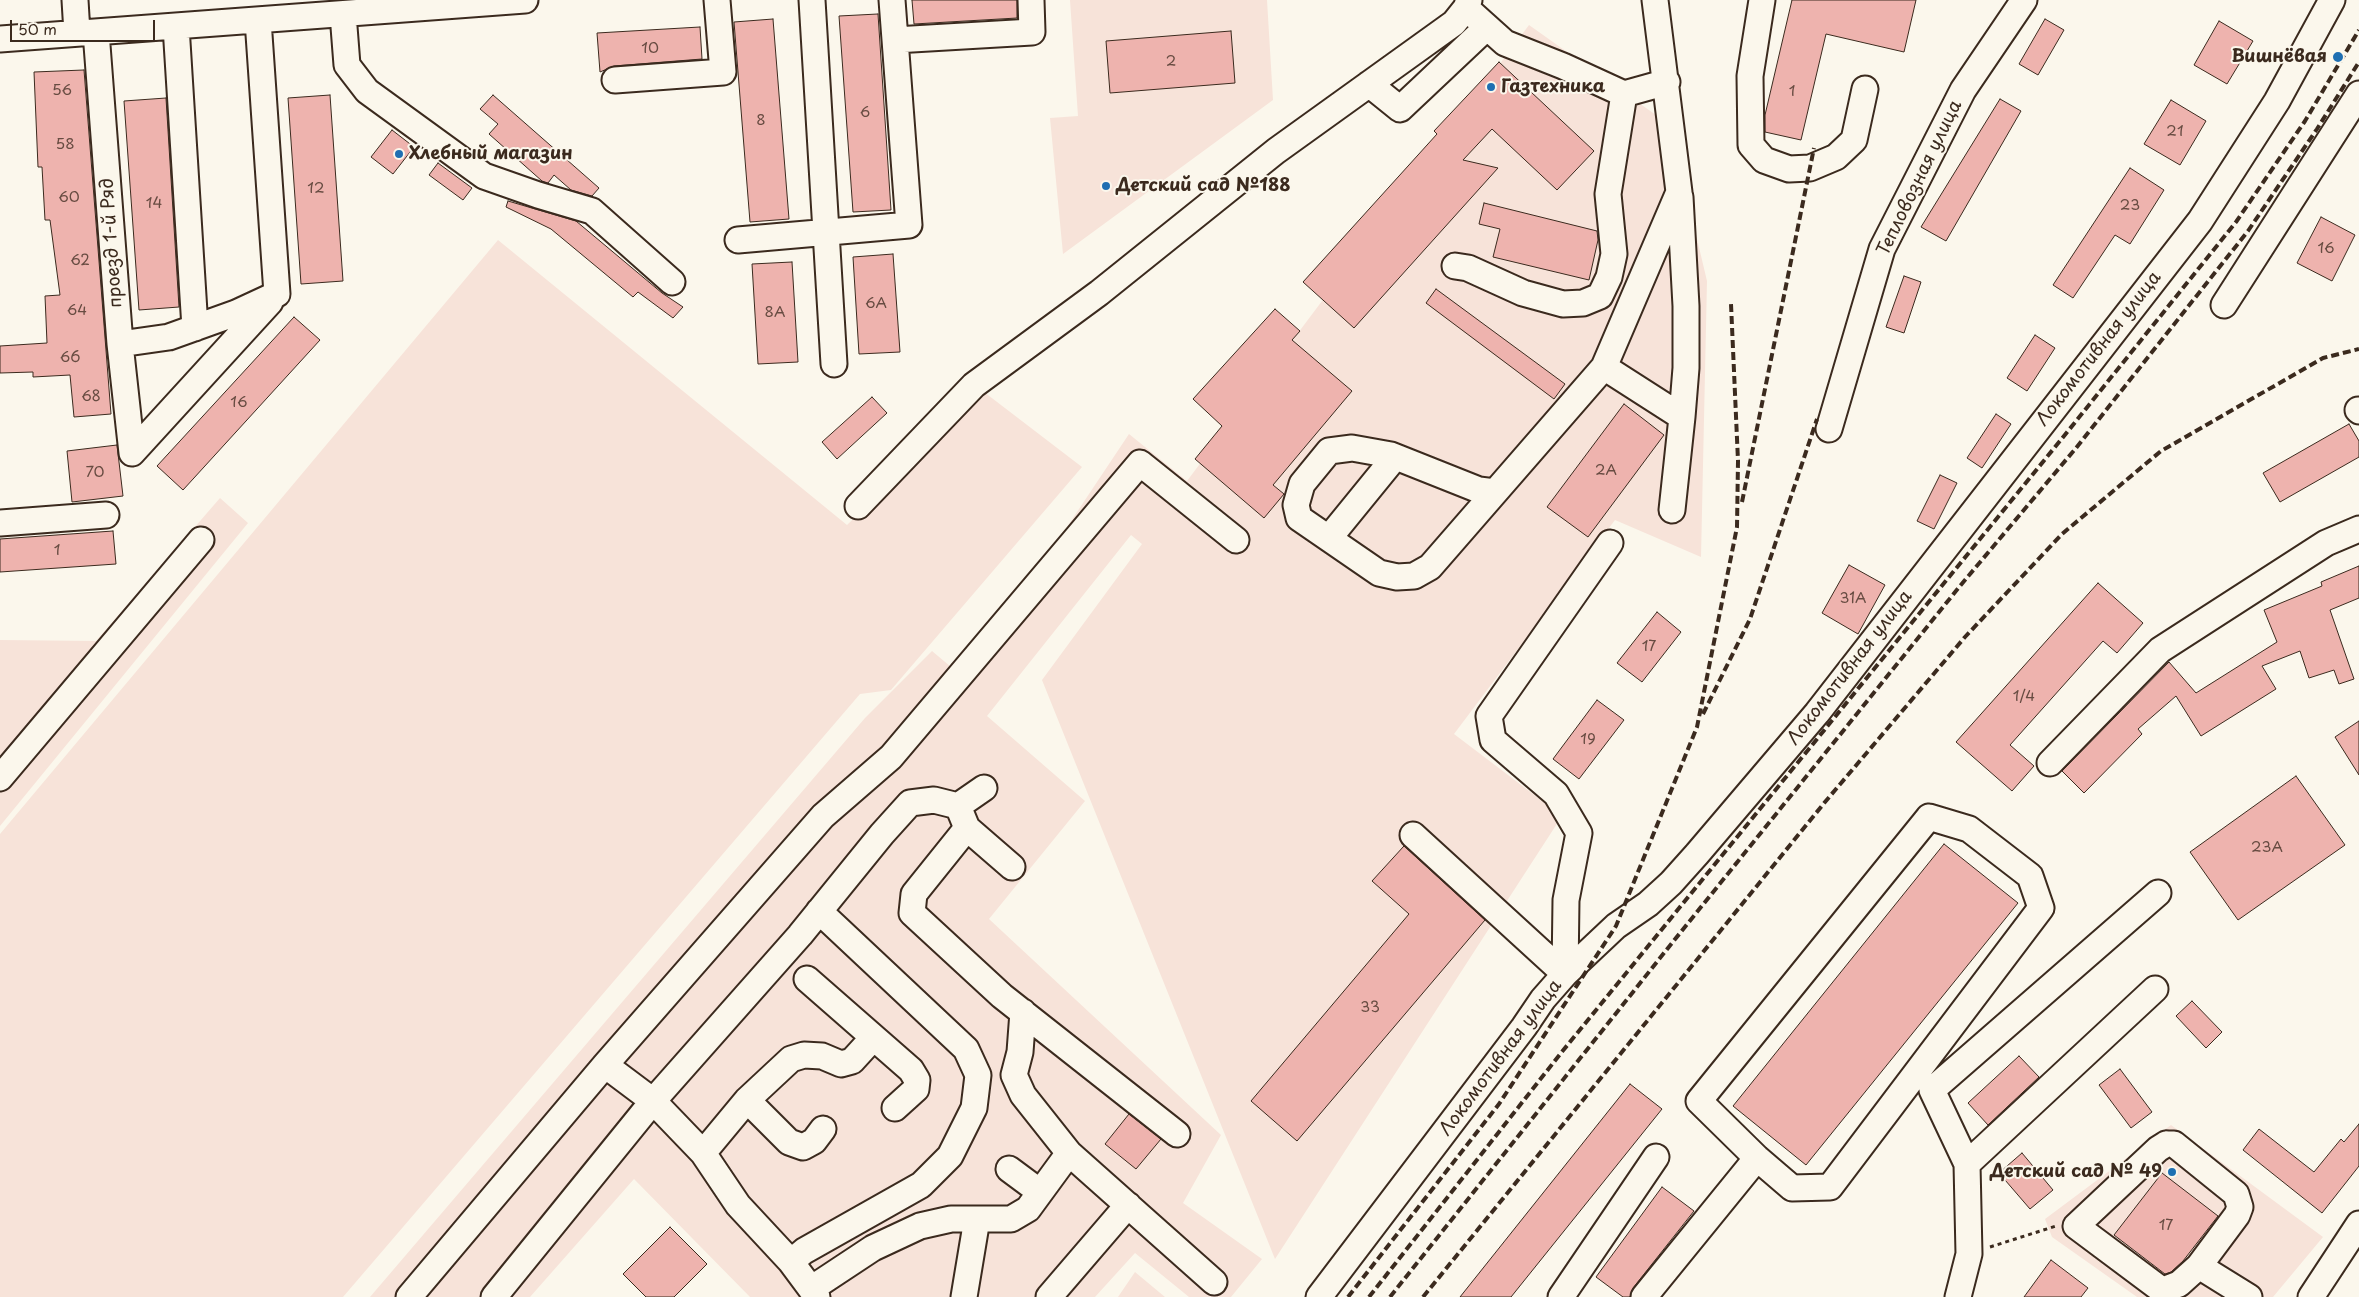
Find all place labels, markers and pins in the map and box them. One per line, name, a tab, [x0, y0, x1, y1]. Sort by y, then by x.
place label: Вишнёвая	[2231, 46, 2327, 68]
marker: Вишнёвая	[2331, 50, 2345, 64]
place label: Газтехника	[1501, 76, 1605, 98]
marker: Газтехника	[1485, 81, 1497, 93]
place label: Хлебный магазин	[409, 143, 572, 165]
marker: Хлебный магазин	[393, 148, 405, 160]
place label: Детский сад №188	[1116, 175, 1290, 197]
marker: Детский сад №188	[1100, 180, 1112, 192]
place label: Детский сад № 49	[1990, 1161, 2162, 1183]
marker: Детский сад № 49	[2166, 1166, 2178, 1178]

